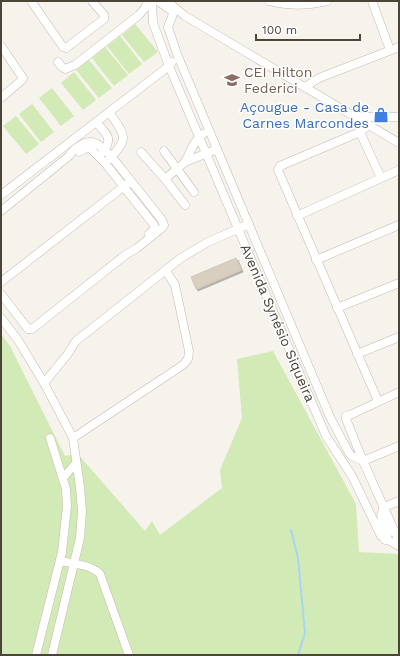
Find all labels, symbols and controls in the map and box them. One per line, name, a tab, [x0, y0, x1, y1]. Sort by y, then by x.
scale bar	[256, 16, 360, 42]
text: 100 m	[262, 23, 297, 37]
place label: CEI Hilton Federici	[244, 64, 312, 96]
school or university icon: CEI Hilton Federici	[223, 71, 241, 89]
place label: Açougue - Casa de Carnes Marcondes	[240, 99, 369, 131]
shop icon: Açougue - Casa de Carnes Marcondes	[372, 106, 390, 124]
street label: Avenida Synésio Siqueira	[237, 242, 319, 404]

